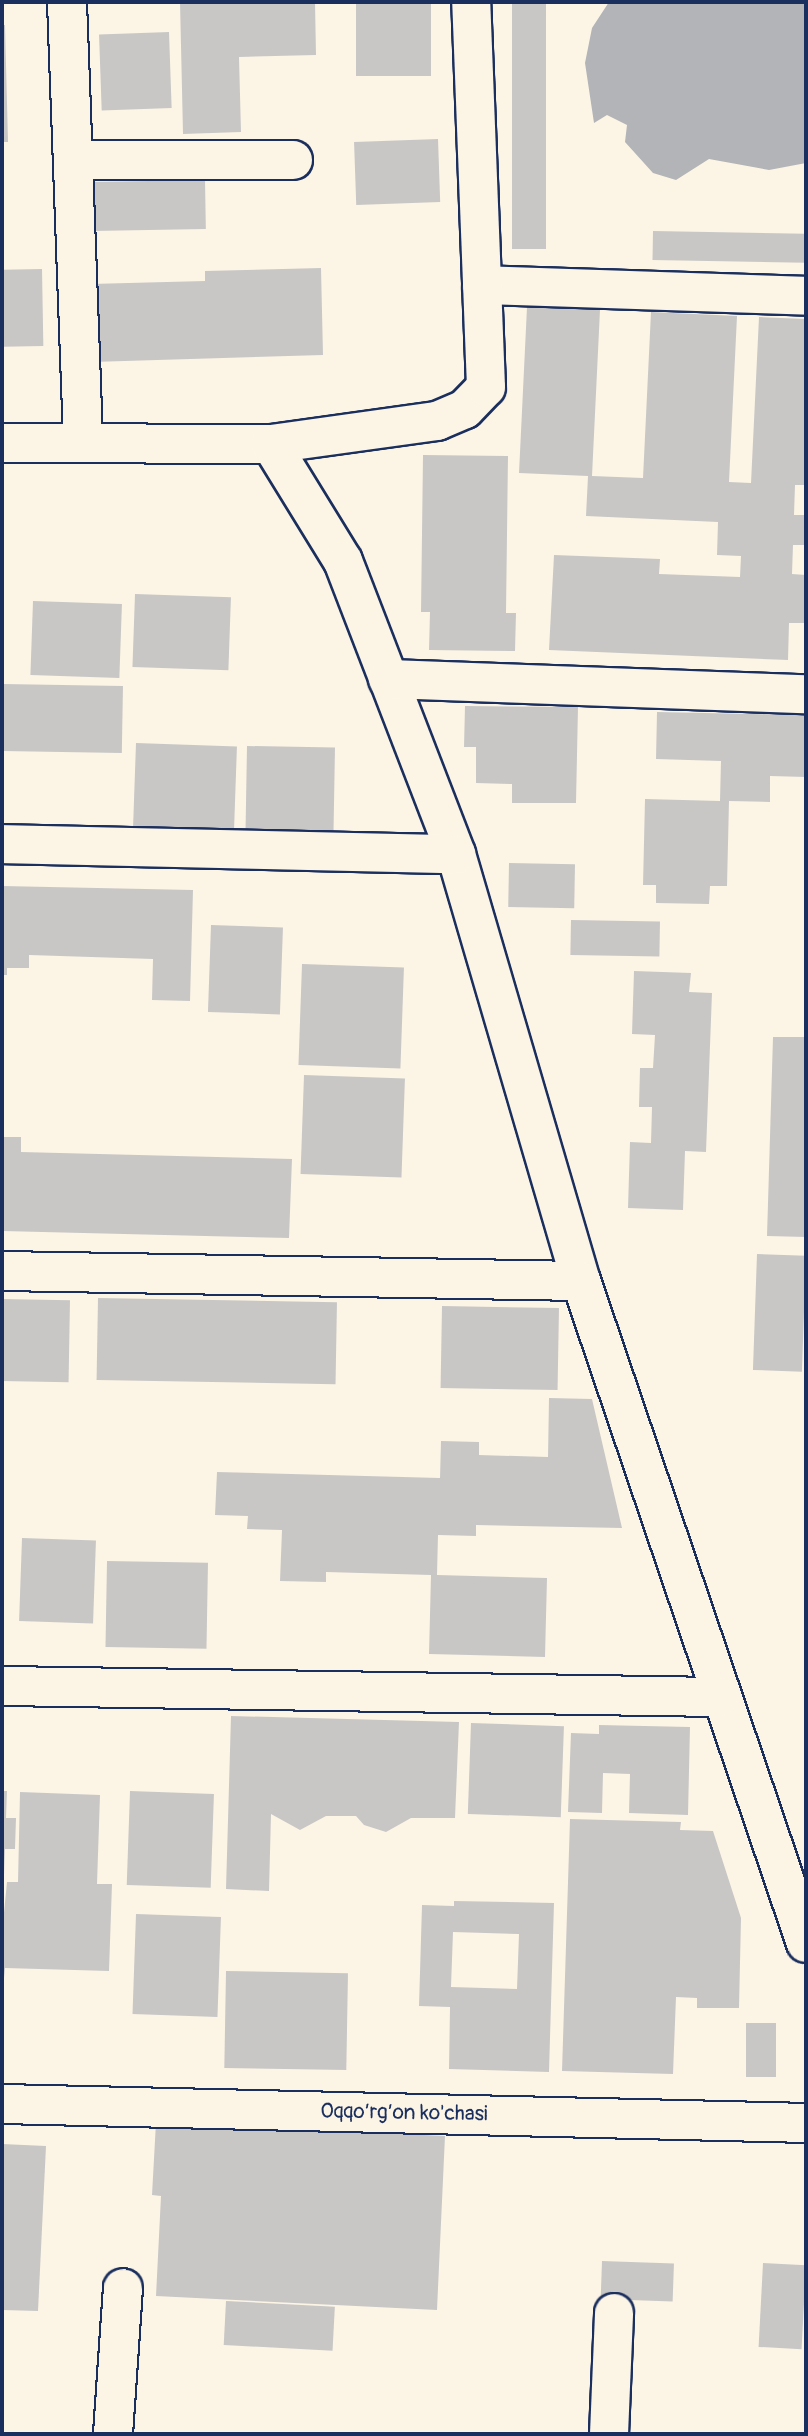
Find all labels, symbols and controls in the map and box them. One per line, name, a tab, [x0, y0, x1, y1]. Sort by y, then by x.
street label: Oqqo’rg’on ko'chasi	[320, 2099, 488, 2127]

